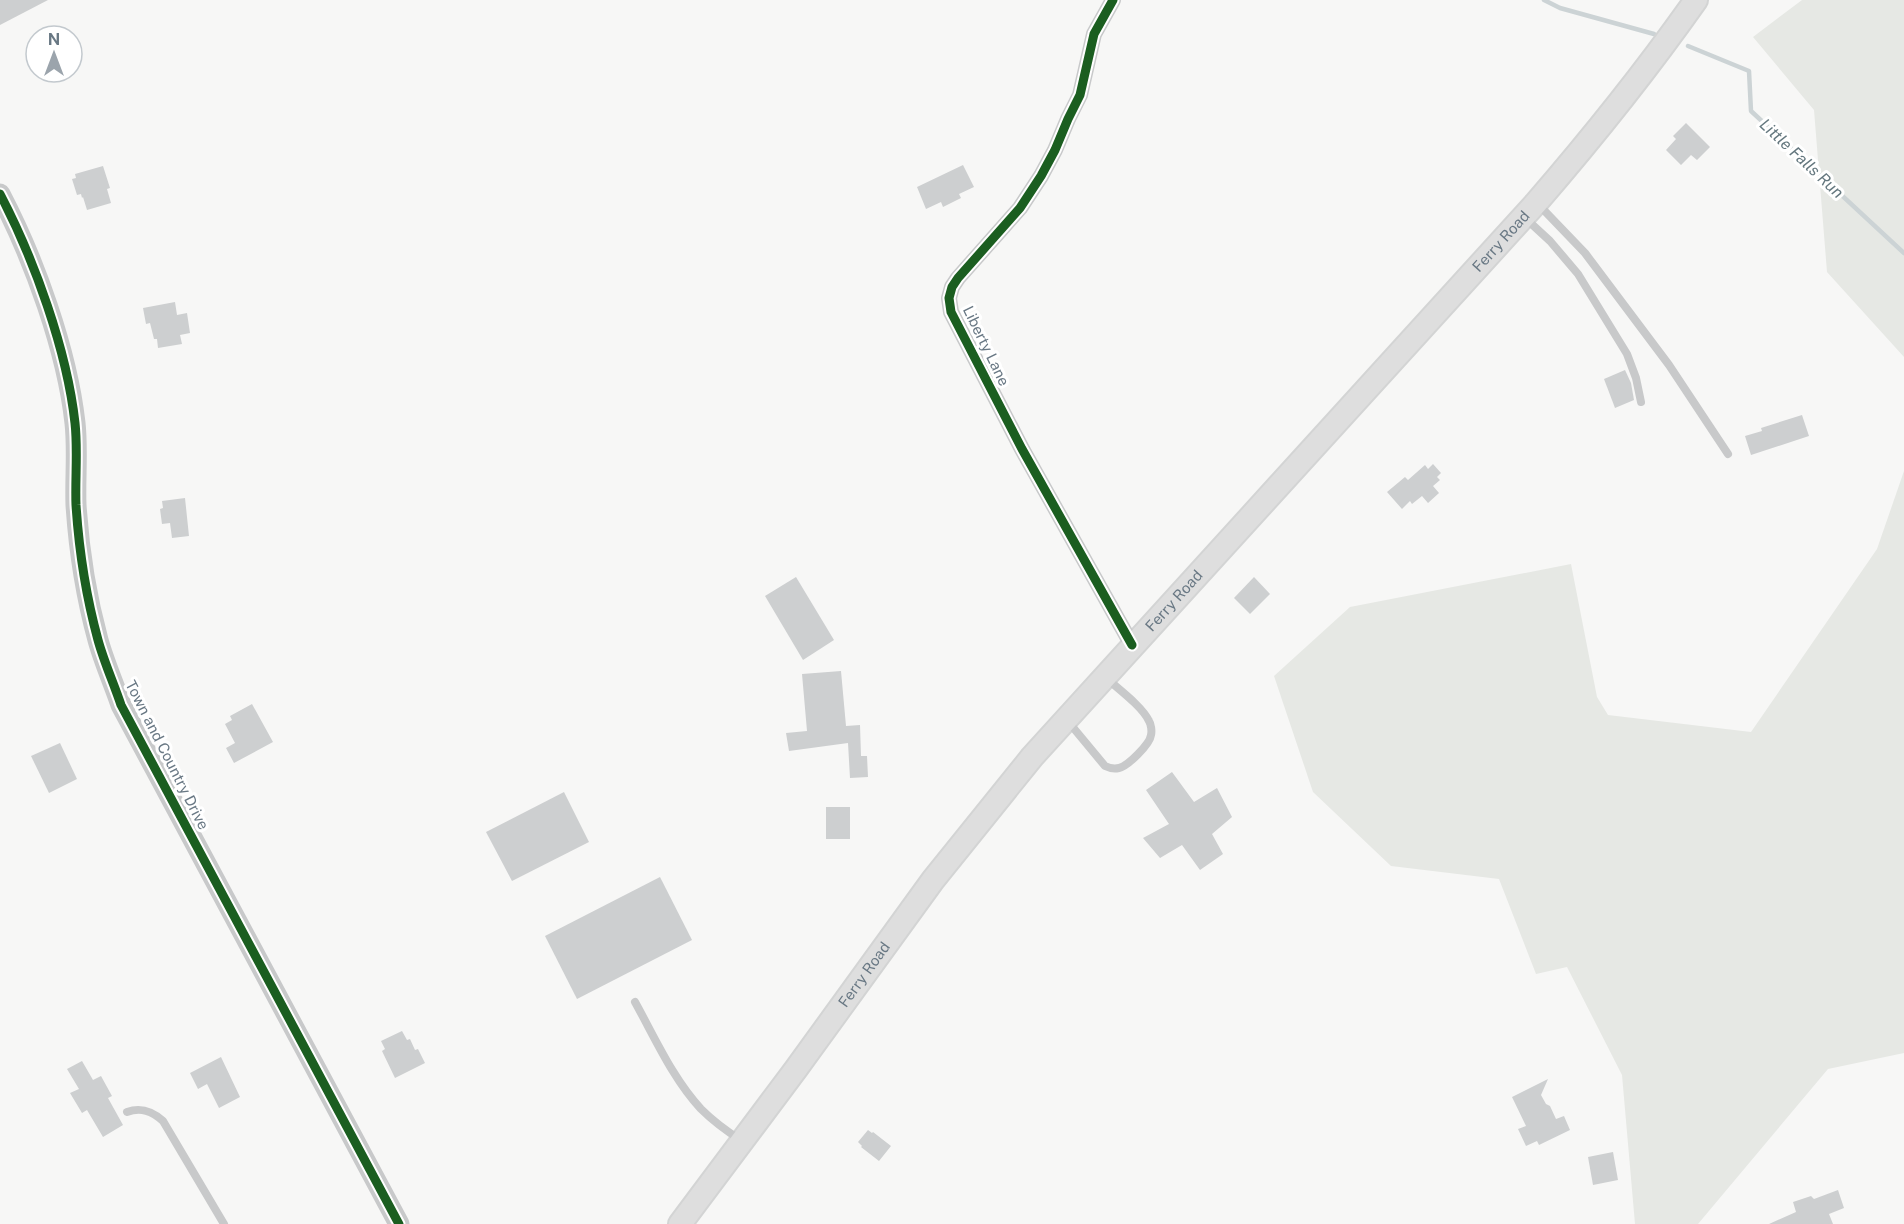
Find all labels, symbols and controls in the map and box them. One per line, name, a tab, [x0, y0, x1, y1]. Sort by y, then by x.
north arrow	[24, 24, 84, 84]
text: N	[48, 30, 60, 49]
water label: Little Falls Run	[1756, 115, 1848, 202]
street label: Ferry Road	[1469, 207, 1533, 275]
street label: Liberty Lane	[960, 303, 1013, 389]
street label: Ferry Road	[1142, 567, 1206, 634]
street label: Town and Country Drive	[122, 677, 212, 832]
street label: Ferry Road	[835, 939, 893, 1010]

